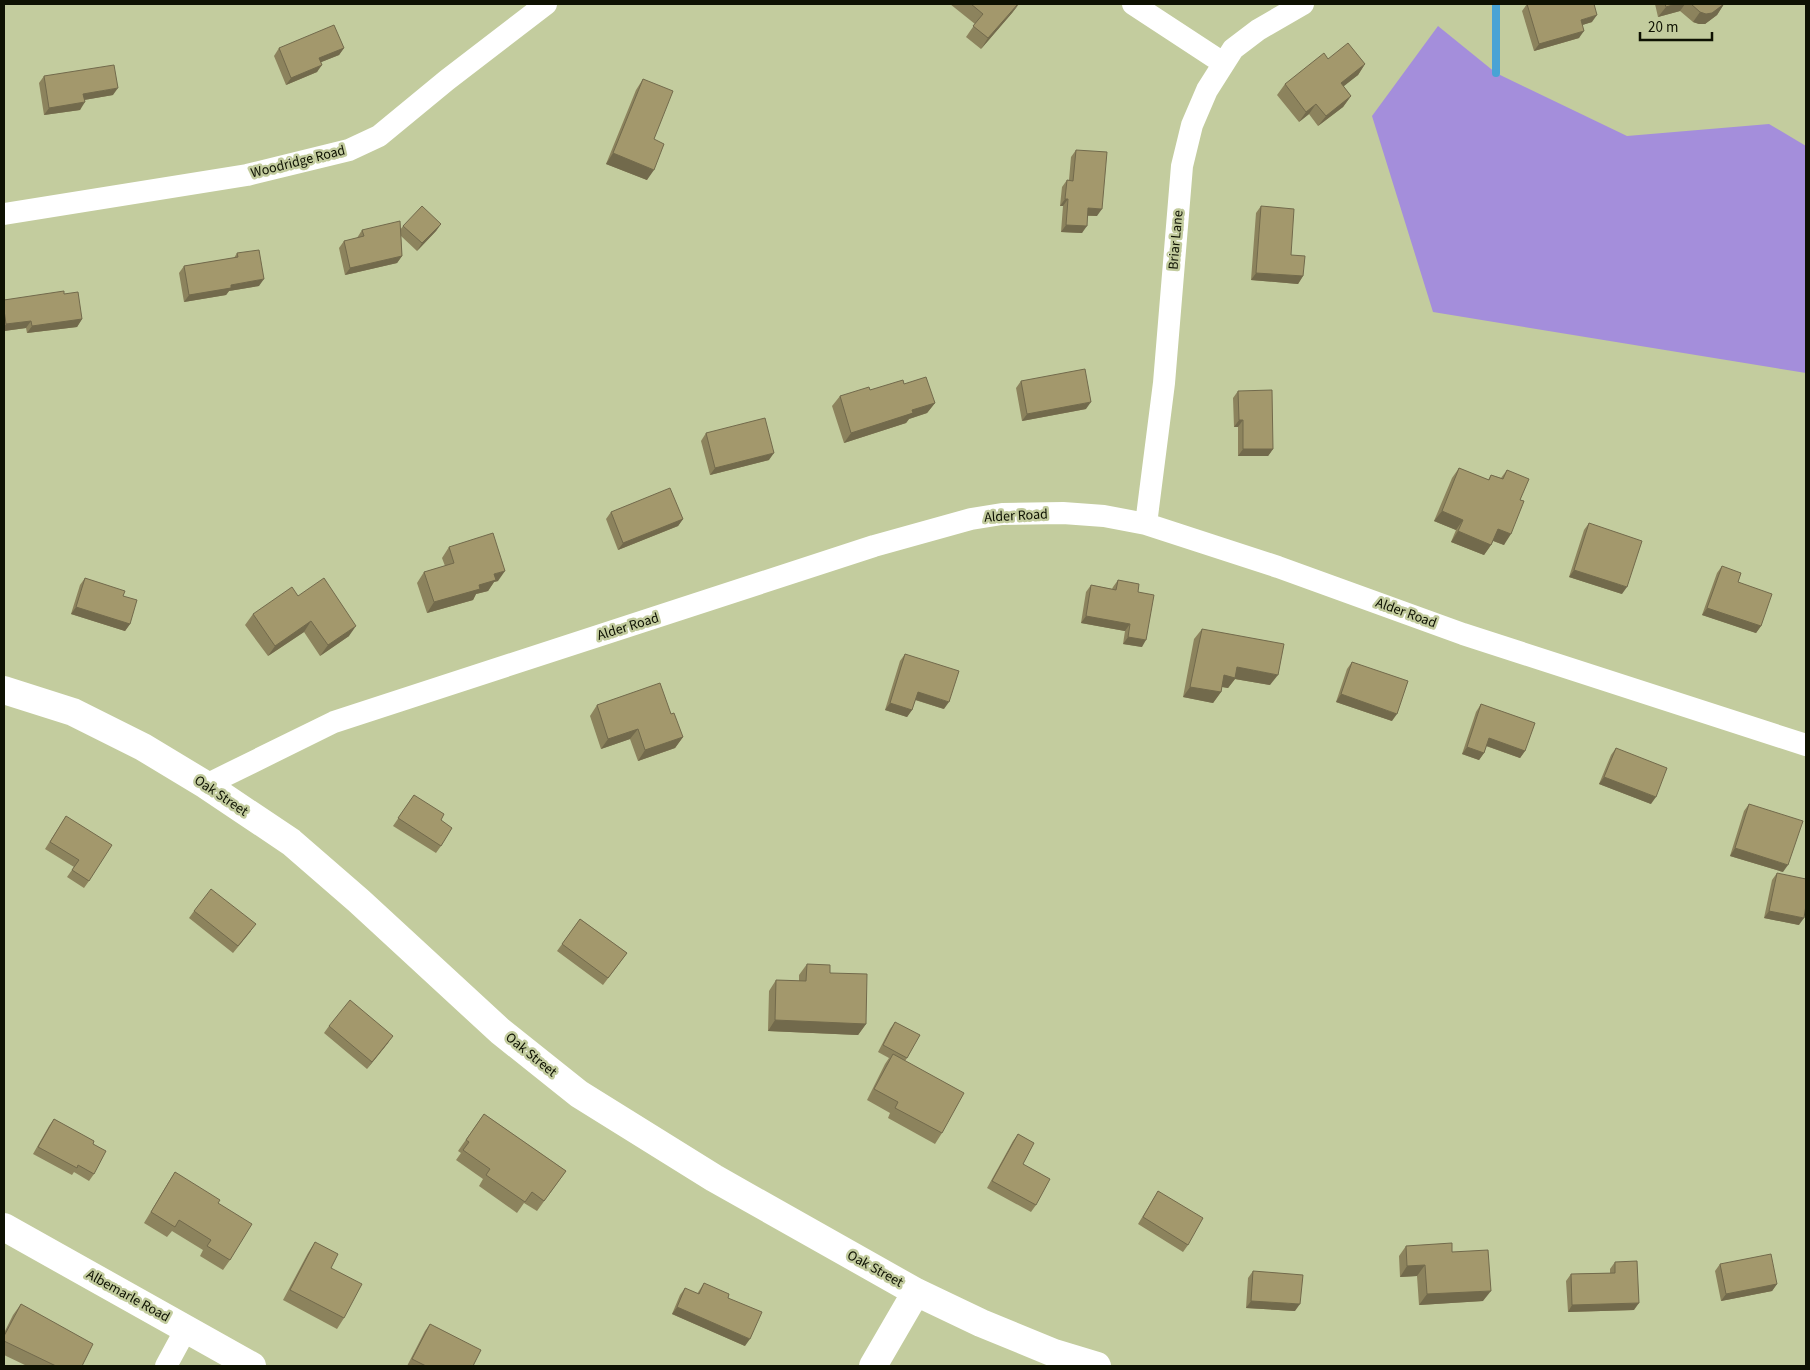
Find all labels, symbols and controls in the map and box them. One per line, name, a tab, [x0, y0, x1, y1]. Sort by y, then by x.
scale bar	[1640, 10, 1712, 42]
text: 20 m	[1648, 17, 1678, 38]
street label: Woodridge Road	[249, 141, 347, 183]
street label: Briar Lane	[1163, 209, 1189, 271]
street label: Alder Road	[984, 504, 1048, 528]
street label: Alder Road	[1373, 593, 1439, 633]
street label: Alder Road	[595, 608, 661, 646]
street label: Oak Street	[190, 771, 252, 822]
street label: Oak Street	[501, 1028, 561, 1082]
street label: Oak Street	[843, 1245, 907, 1293]
street label: Albemarle Road	[83, 1265, 173, 1327]

